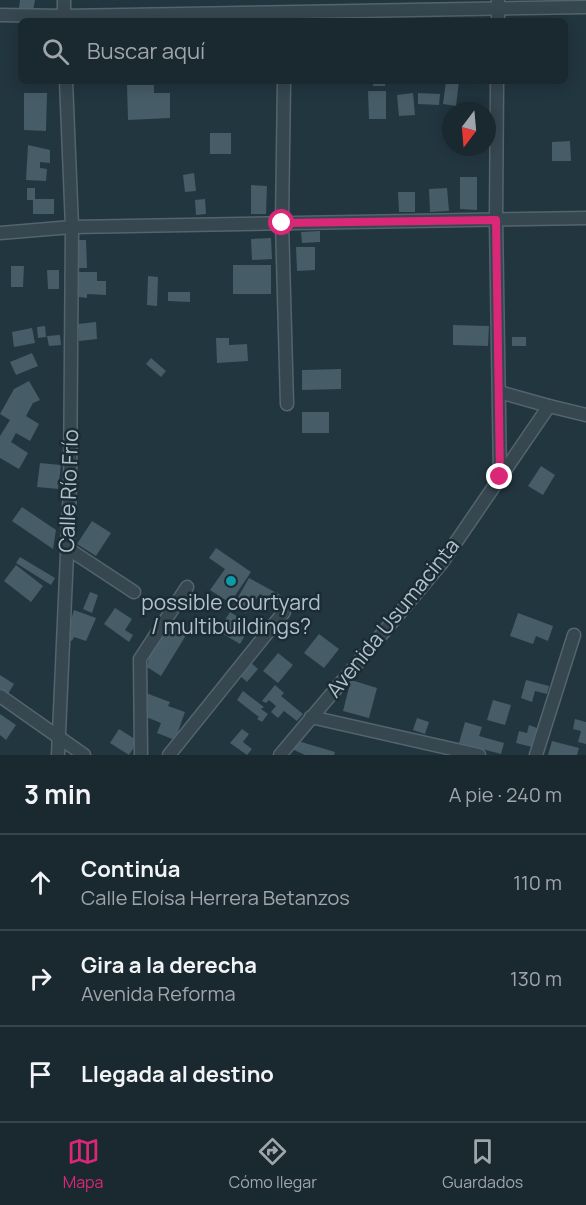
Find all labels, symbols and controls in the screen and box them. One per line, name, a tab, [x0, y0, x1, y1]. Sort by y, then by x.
search box	[18, 18, 568, 84]
icon: search	[39, 35, 72, 68]
text: Buscar aquí	[87, 36, 205, 66]
north arrow	[442, 102, 496, 156]
route start	[268, 209, 294, 235]
street label: Calle Río Frío	[52, 429, 84, 553]
route end	[486, 463, 512, 489]
street label: Avenida Usumacinta	[319, 532, 465, 703]
marker: possible courtyard / multibuildings?	[224, 574, 238, 588]
place label: possible courtyard / multibuildings?	[141, 588, 321, 640]
text: 3 min	[24, 776, 91, 812]
text: A pie · 240 m	[449, 781, 562, 808]
text: Continúa	[81, 854, 181, 884]
icon: ahead	[24, 866, 57, 899]
text: 110 m	[513, 869, 562, 896]
text: Calle Eloísa Herrera Betanzos	[81, 884, 350, 911]
text: Gira a la derecha	[81, 950, 257, 980]
icon: right	[24, 962, 57, 995]
text: 130 m	[510, 965, 562, 992]
text: Avenida Reforma	[81, 980, 236, 1007]
icon: arrive	[24, 1058, 57, 1091]
text: Llegada al destino	[81, 1059, 274, 1089]
tab: Mapa	[63, 1135, 103, 1193]
tab: Cómo llegar	[229, 1135, 317, 1193]
tab: Guardados	[442, 1135, 523, 1193]

